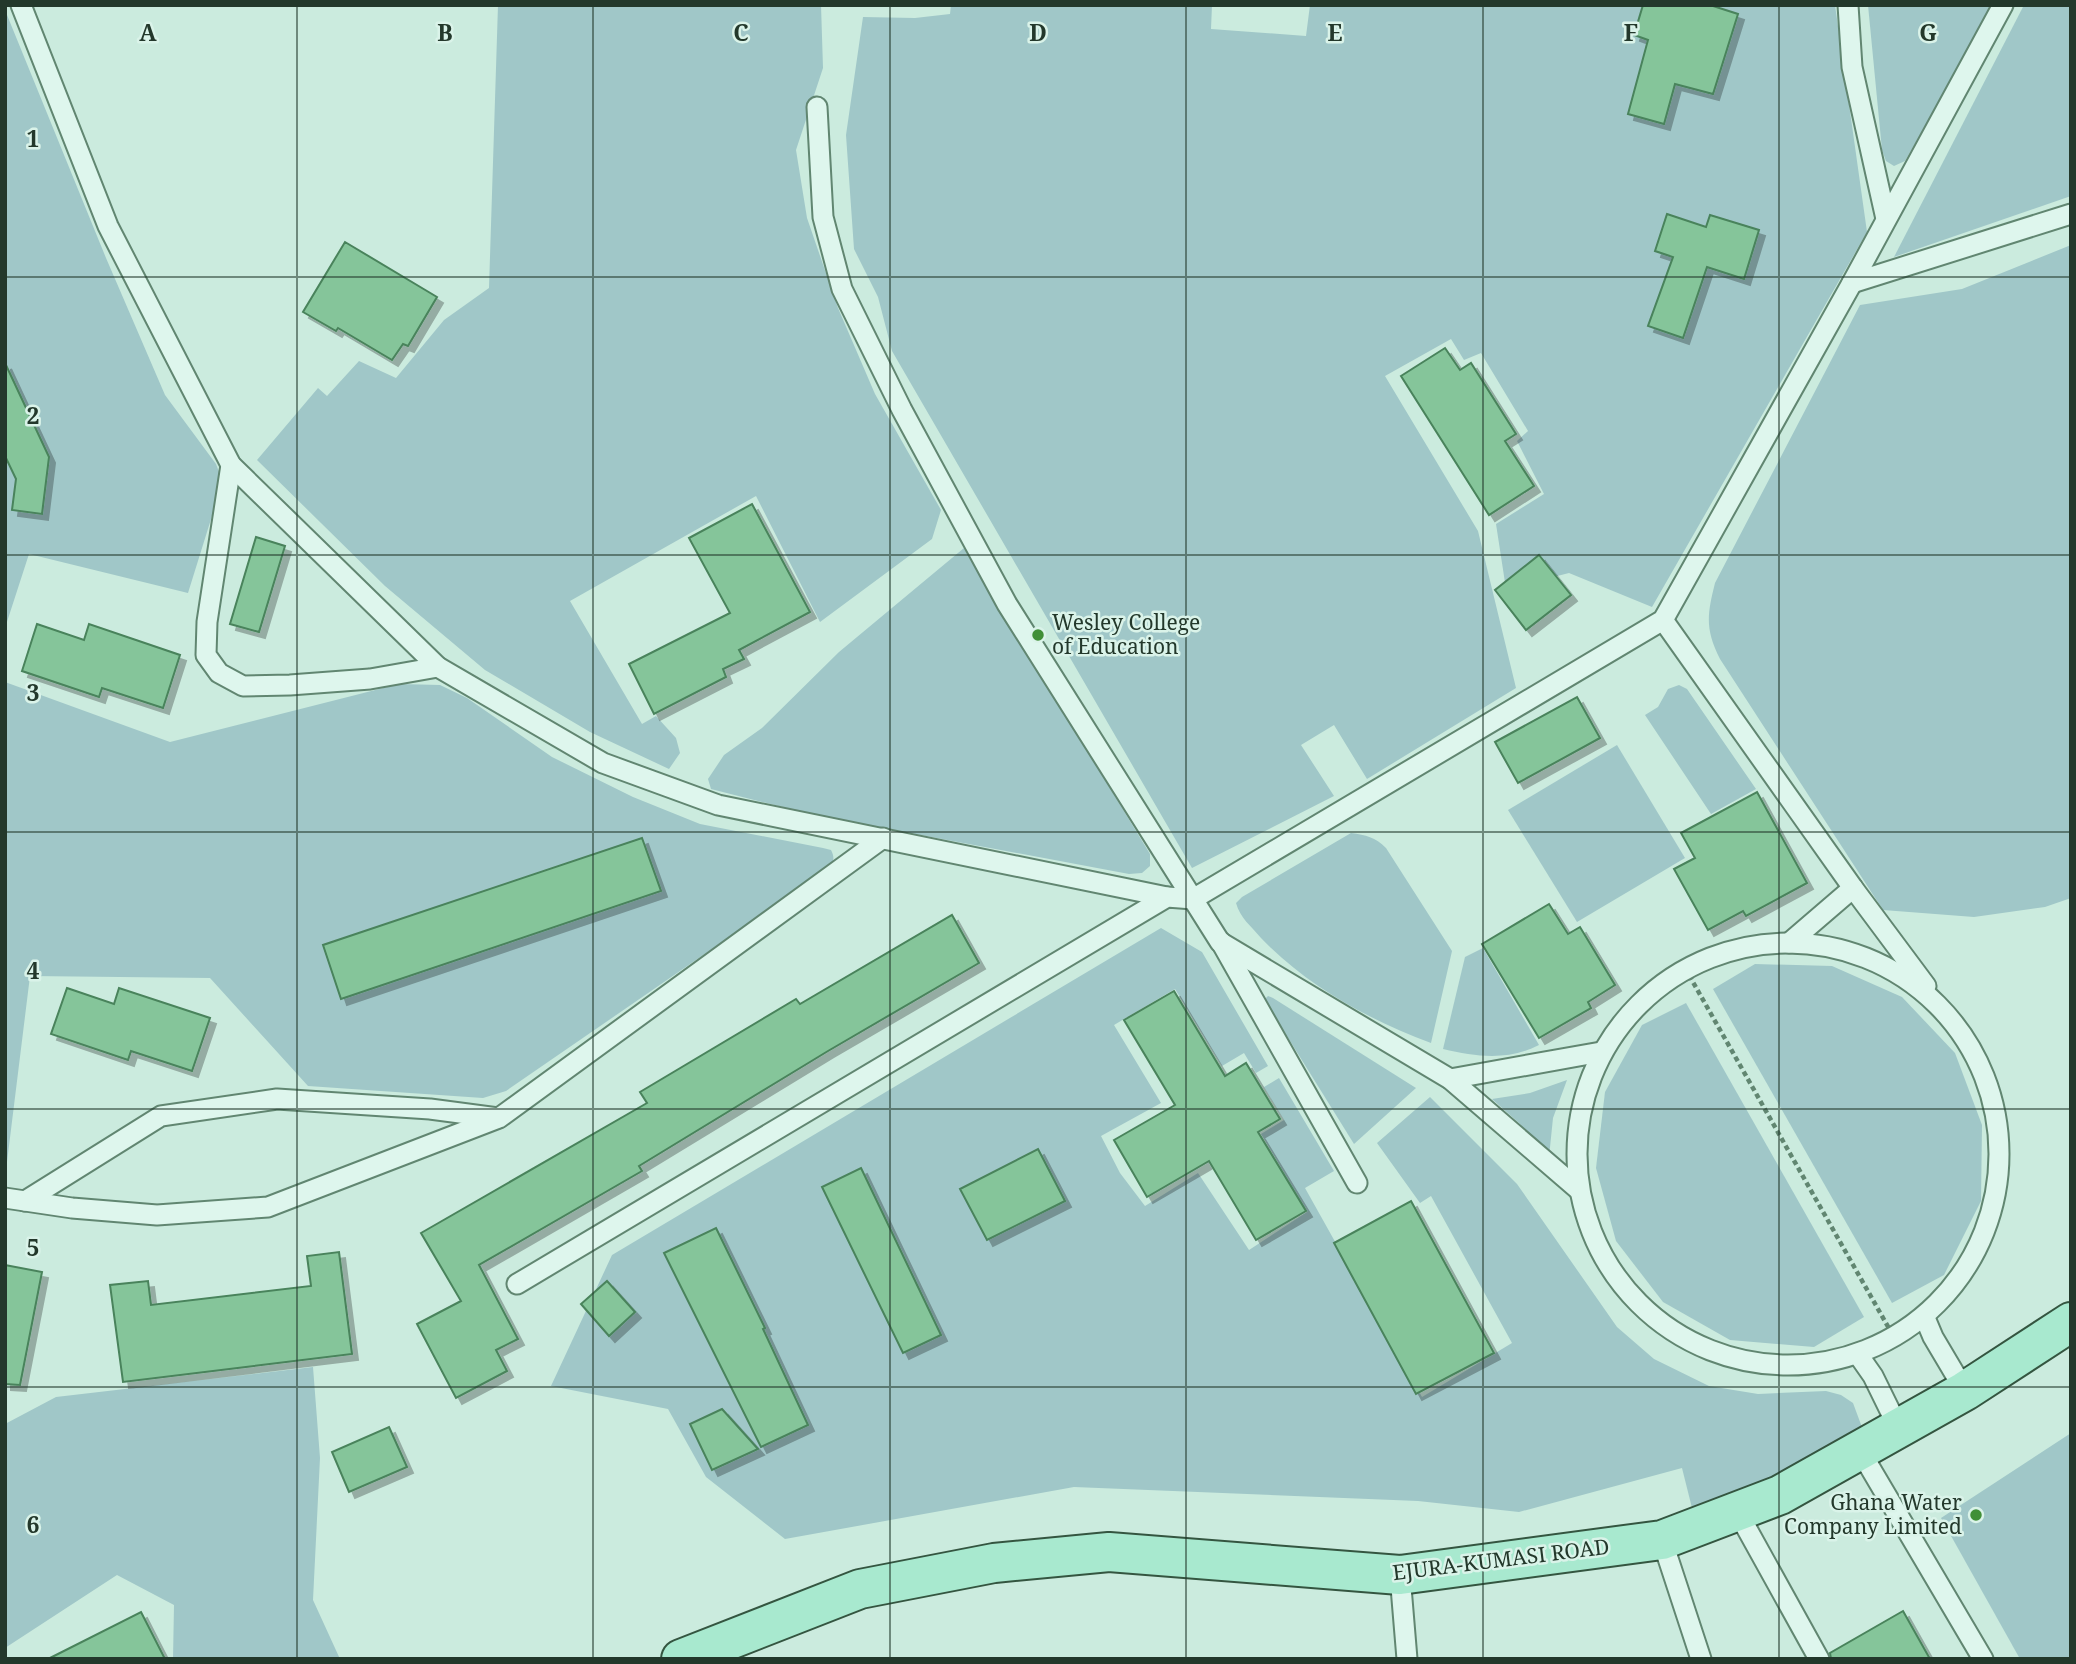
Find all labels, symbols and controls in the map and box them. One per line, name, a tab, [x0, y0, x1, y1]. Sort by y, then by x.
text: A	[139, 16, 157, 48]
text: B	[437, 16, 453, 48]
text: C	[733, 16, 749, 48]
text: D	[1029, 16, 1047, 48]
text: E	[1327, 16, 1343, 48]
text: F	[1624, 16, 1638, 48]
text: G	[1919, 16, 1937, 48]
text: 1	[27, 122, 40, 154]
text: 2	[27, 399, 40, 431]
place label: Wesley College of Education	[1052, 608, 1200, 660]
marker: Wesley College of Education	[1030, 627, 1046, 643]
text: 3	[27, 676, 40, 708]
text: 4	[27, 954, 40, 986]
text: 5	[27, 1231, 40, 1263]
place label: Ghana Water Company Limited	[1784, 1488, 1962, 1540]
marker: Ghana Water Company Limited	[1968, 1507, 1984, 1523]
text: 6	[27, 1508, 40, 1540]
street label: EJURA-KUMASI ROAD	[1391, 1532, 1611, 1586]

